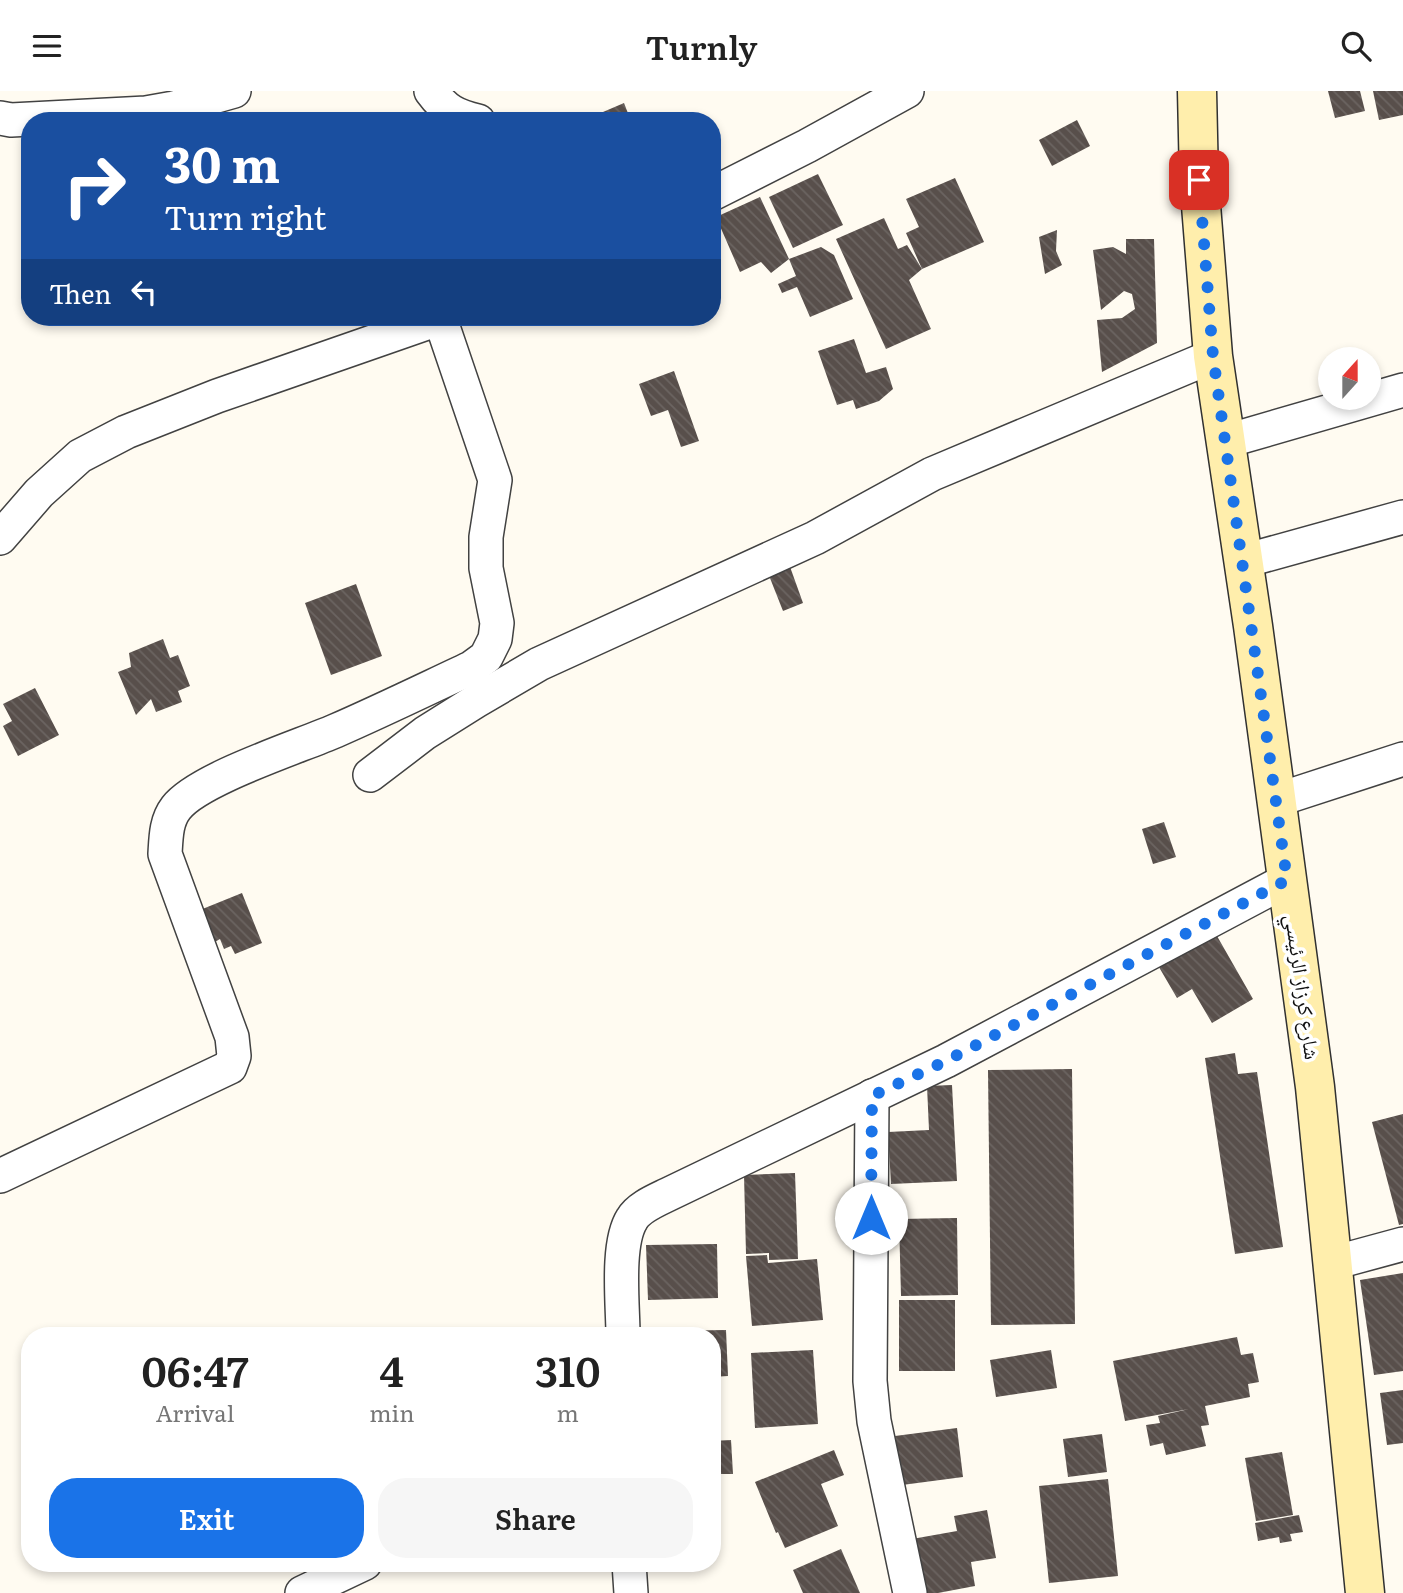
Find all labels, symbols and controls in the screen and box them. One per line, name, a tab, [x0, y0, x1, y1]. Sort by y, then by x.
text: Turnly	[646, 22, 758, 70]
icon: menu	[28, 27, 66, 65]
icon: search	[1337, 27, 1375, 65]
text: 30 m	[164, 125, 280, 198]
icon: right	[49, 140, 140, 231]
pin	[1169, 150, 1229, 210]
icon: arrive	[1180, 161, 1218, 199]
text: Turn right	[164, 192, 326, 240]
text: Then	[49, 273, 111, 312]
icon: left	[125, 273, 163, 311]
north arrow	[1318, 347, 1381, 409]
map controls	[1318, 347, 1381, 410]
street label: شارع كرزاز الرئيسي	[1276, 912, 1330, 1062]
position arrow	[834, 1181, 908, 1255]
text: 06:47	[142, 1338, 249, 1400]
text: 4	[380, 1338, 404, 1400]
text: 310	[535, 1338, 601, 1400]
text: Arrival	[156, 1395, 234, 1429]
text: min	[369, 1395, 414, 1429]
text: m	[557, 1395, 579, 1429]
button: Exit	[49, 1478, 364, 1558]
button: Share	[378, 1478, 693, 1558]

